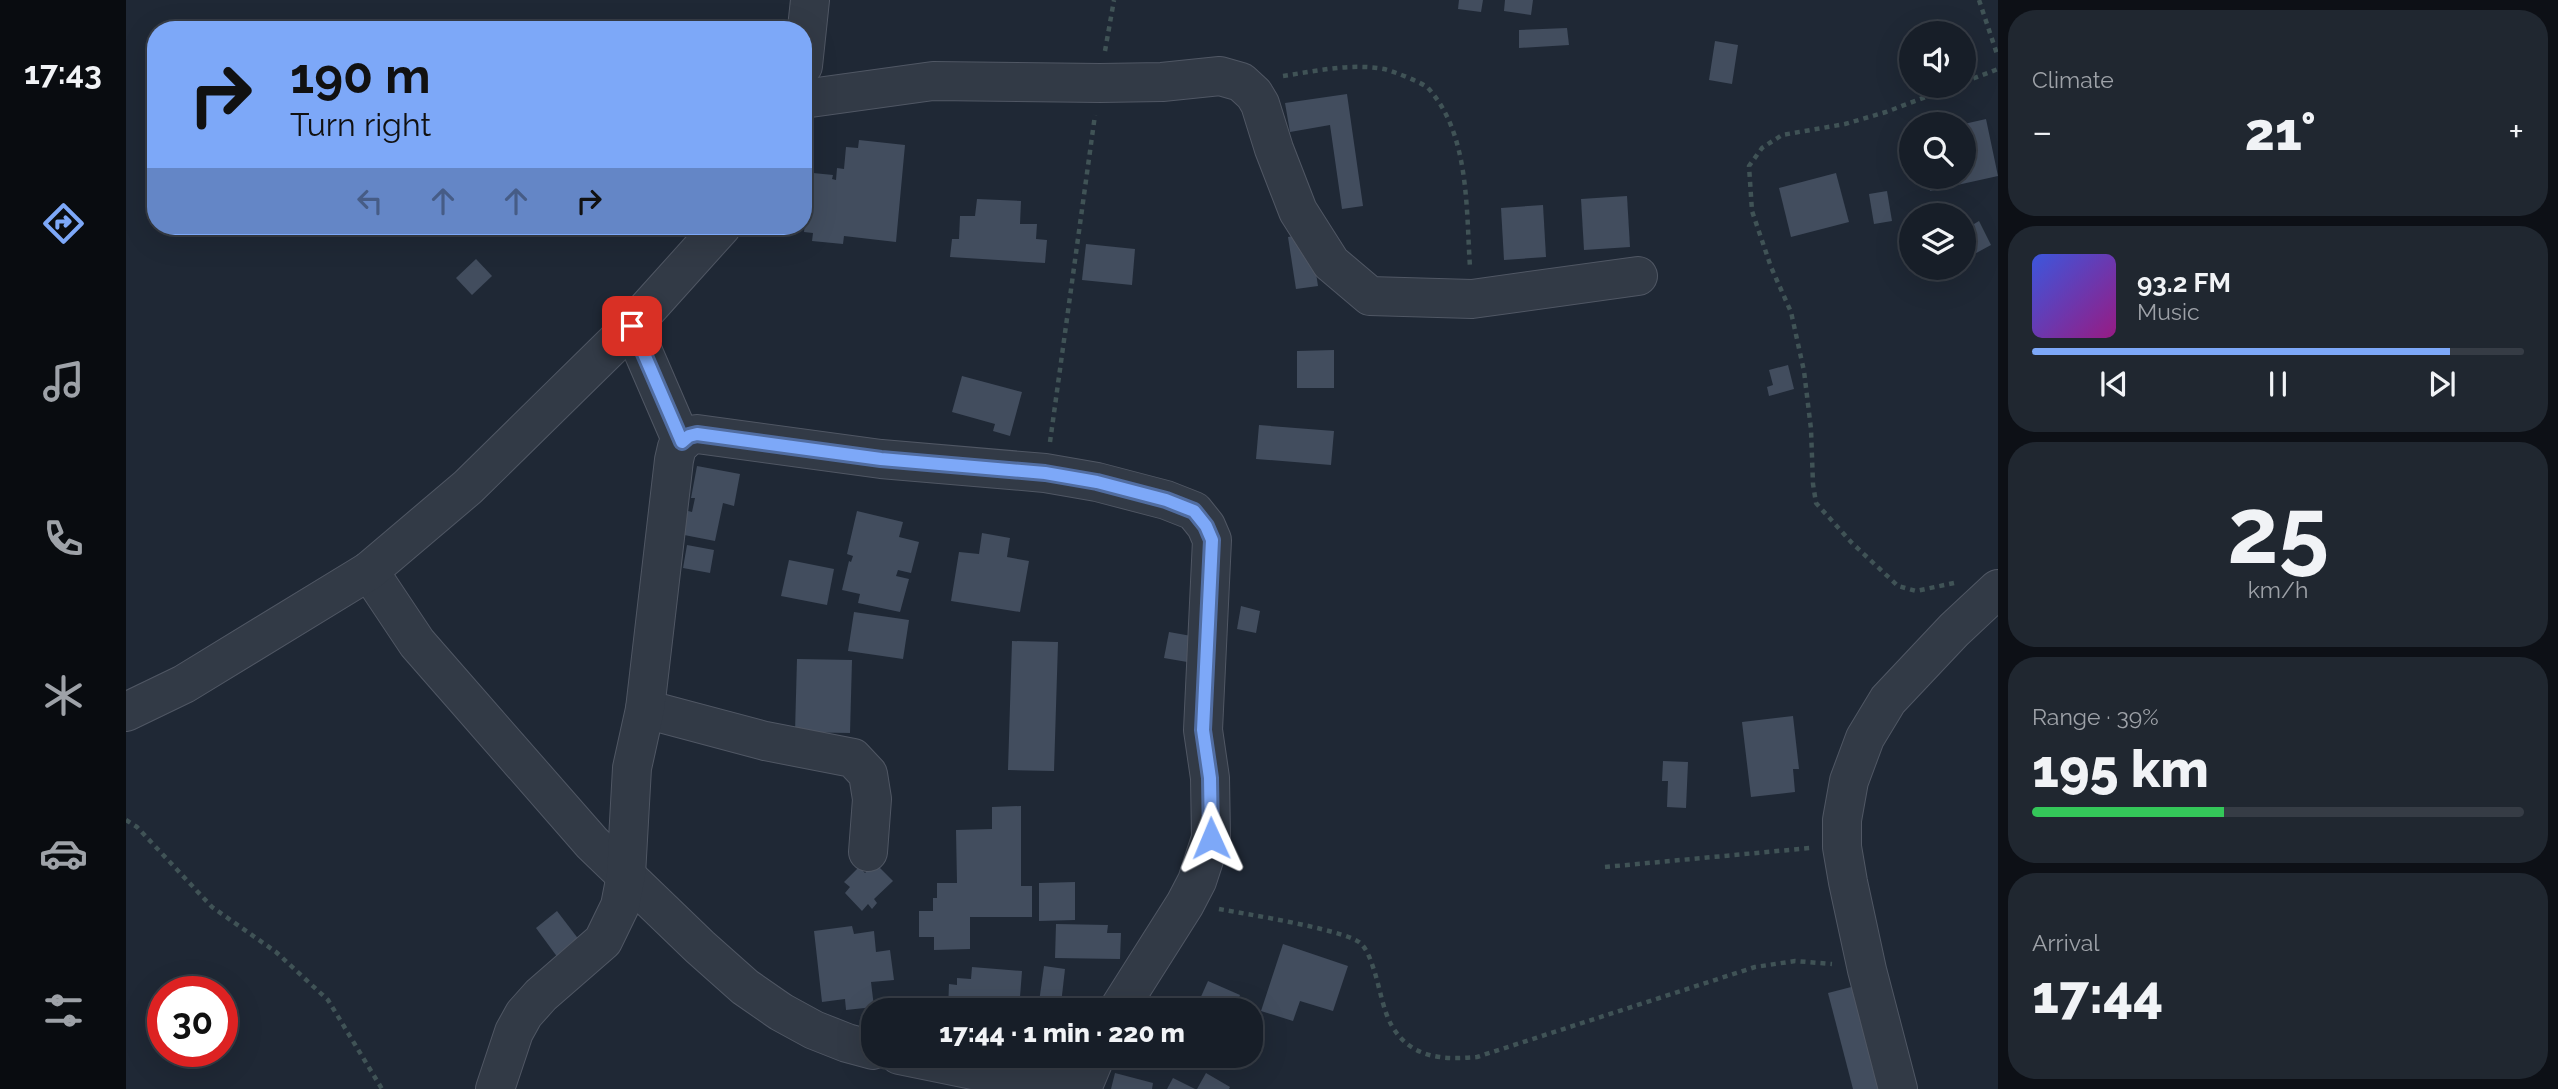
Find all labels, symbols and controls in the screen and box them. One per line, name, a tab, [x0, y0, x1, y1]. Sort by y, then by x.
map controls	[1899, 21, 1976, 280]
button: sound	[1899, 21, 1976, 98]
text: 190 m	[290, 47, 431, 104]
icon: right	[175, 49, 266, 140]
text: 17:43	[24, 54, 102, 91]
text: Climate	[2032, 66, 2114, 93]
text: 21°	[2245, 101, 2316, 162]
text: Turn right	[290, 106, 431, 143]
text: −	[2032, 109, 2052, 154]
text: +	[2508, 109, 2524, 154]
button: search	[1899, 112, 1976, 189]
icon: left	[351, 182, 389, 220]
icon: ahead	[424, 182, 462, 220]
icon: ahead	[497, 182, 535, 220]
icon: right	[570, 182, 608, 220]
icon: directions	[39, 199, 88, 248]
button: layers	[1899, 203, 1976, 280]
text: 93.2 FM	[2137, 268, 2231, 298]
pin	[602, 296, 662, 356]
text: Music	[2137, 298, 2200, 325]
icon: arrive	[613, 307, 651, 345]
icon: music	[39, 357, 88, 406]
icon: previous	[2095, 365, 2133, 403]
icon: pause	[2259, 365, 2297, 403]
icon: next	[2423, 365, 2461, 403]
text: 25	[2227, 477, 2329, 584]
icon: phone	[39, 514, 88, 563]
text: km/h	[2248, 576, 2308, 603]
icon: climate	[39, 671, 88, 720]
text: Range · 39%	[2032, 703, 2159, 730]
text: 195 km	[2032, 738, 2209, 799]
position arrow	[1174, 801, 1248, 875]
icon: car	[39, 829, 88, 878]
text: Arrival	[2032, 929, 2099, 956]
text: 17:44	[2032, 964, 2163, 1025]
speed limit sign: 30	[147, 976, 238, 1067]
icon: filters	[39, 986, 88, 1035]
text: 17:44 · 1 min · 220 m	[939, 1018, 1185, 1048]

